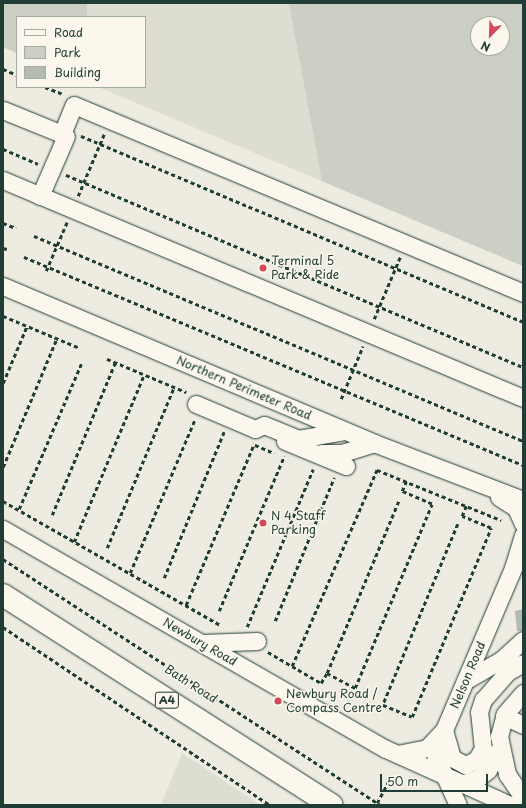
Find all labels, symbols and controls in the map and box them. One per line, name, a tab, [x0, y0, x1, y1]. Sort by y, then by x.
legend	[16, 16, 146, 88]
north arrow	[470, 16, 510, 56]
text: Road	[54, 23, 83, 41]
text: N	[478, 37, 493, 56]
text: Park	[54, 43, 81, 61]
text: Building	[54, 63, 101, 81]
place label: Terminal 5 Park & Ride	[271, 254, 340, 282]
marker: Terminal 5 Park & Ride	[258, 263, 268, 273]
street label: Northern Perimeter Road	[174, 353, 314, 423]
place label: N 4 Staff Parking	[271, 509, 326, 537]
marker: N 4 Staff Parking	[258, 518, 268, 528]
street label: Newbury Road	[160, 615, 240, 669]
street label: Nelson Road	[447, 639, 489, 711]
street label: Bath Road	[162, 662, 220, 706]
place label: Newbury Road / Compass Centre	[286, 687, 382, 715]
road number: A4	[154, 691, 180, 709]
marker: Newbury Road / Compass Centre	[273, 696, 283, 706]
scale bar	[382, 766, 490, 792]
text: 50 m	[387, 772, 418, 790]

